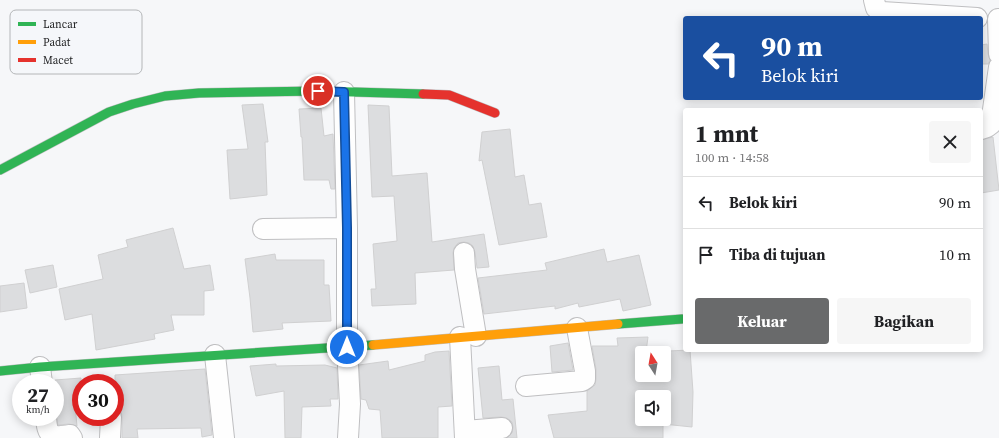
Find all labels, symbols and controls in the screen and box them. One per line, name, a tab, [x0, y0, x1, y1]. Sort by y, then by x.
legend	[10, 10, 142, 74]
text: Lancar	[43, 17, 78, 32]
text: 90 m	[761, 27, 823, 65]
icon: left	[695, 32, 747, 84]
text: Padat	[43, 35, 71, 50]
text: Macet	[43, 53, 73, 68]
text: Belok kiri	[761, 63, 839, 88]
pin	[301, 74, 335, 108]
icon: arrive	[307, 80, 329, 102]
text: 1 mnt	[695, 117, 758, 150]
button: close	[929, 121, 971, 163]
text: 100 m · 14:58	[695, 149, 769, 166]
icon: left	[695, 192, 717, 214]
text: Belok kiri	[729, 192, 797, 213]
text: 90 m	[939, 192, 971, 213]
icon: arrive	[695, 244, 717, 266]
text: Tiba di tujuan	[729, 244, 825, 265]
text: 10 m	[939, 244, 971, 265]
button: Keluar	[695, 298, 829, 344]
button: Bagikan	[837, 298, 971, 344]
position arrow	[326, 326, 368, 368]
north arrow	[635, 346, 671, 382]
map controls	[635, 346, 671, 426]
speed limit sign: 30	[72, 374, 124, 426]
text: 27	[27, 381, 49, 409]
button: sound	[635, 390, 671, 426]
text: km/h	[26, 403, 50, 416]

